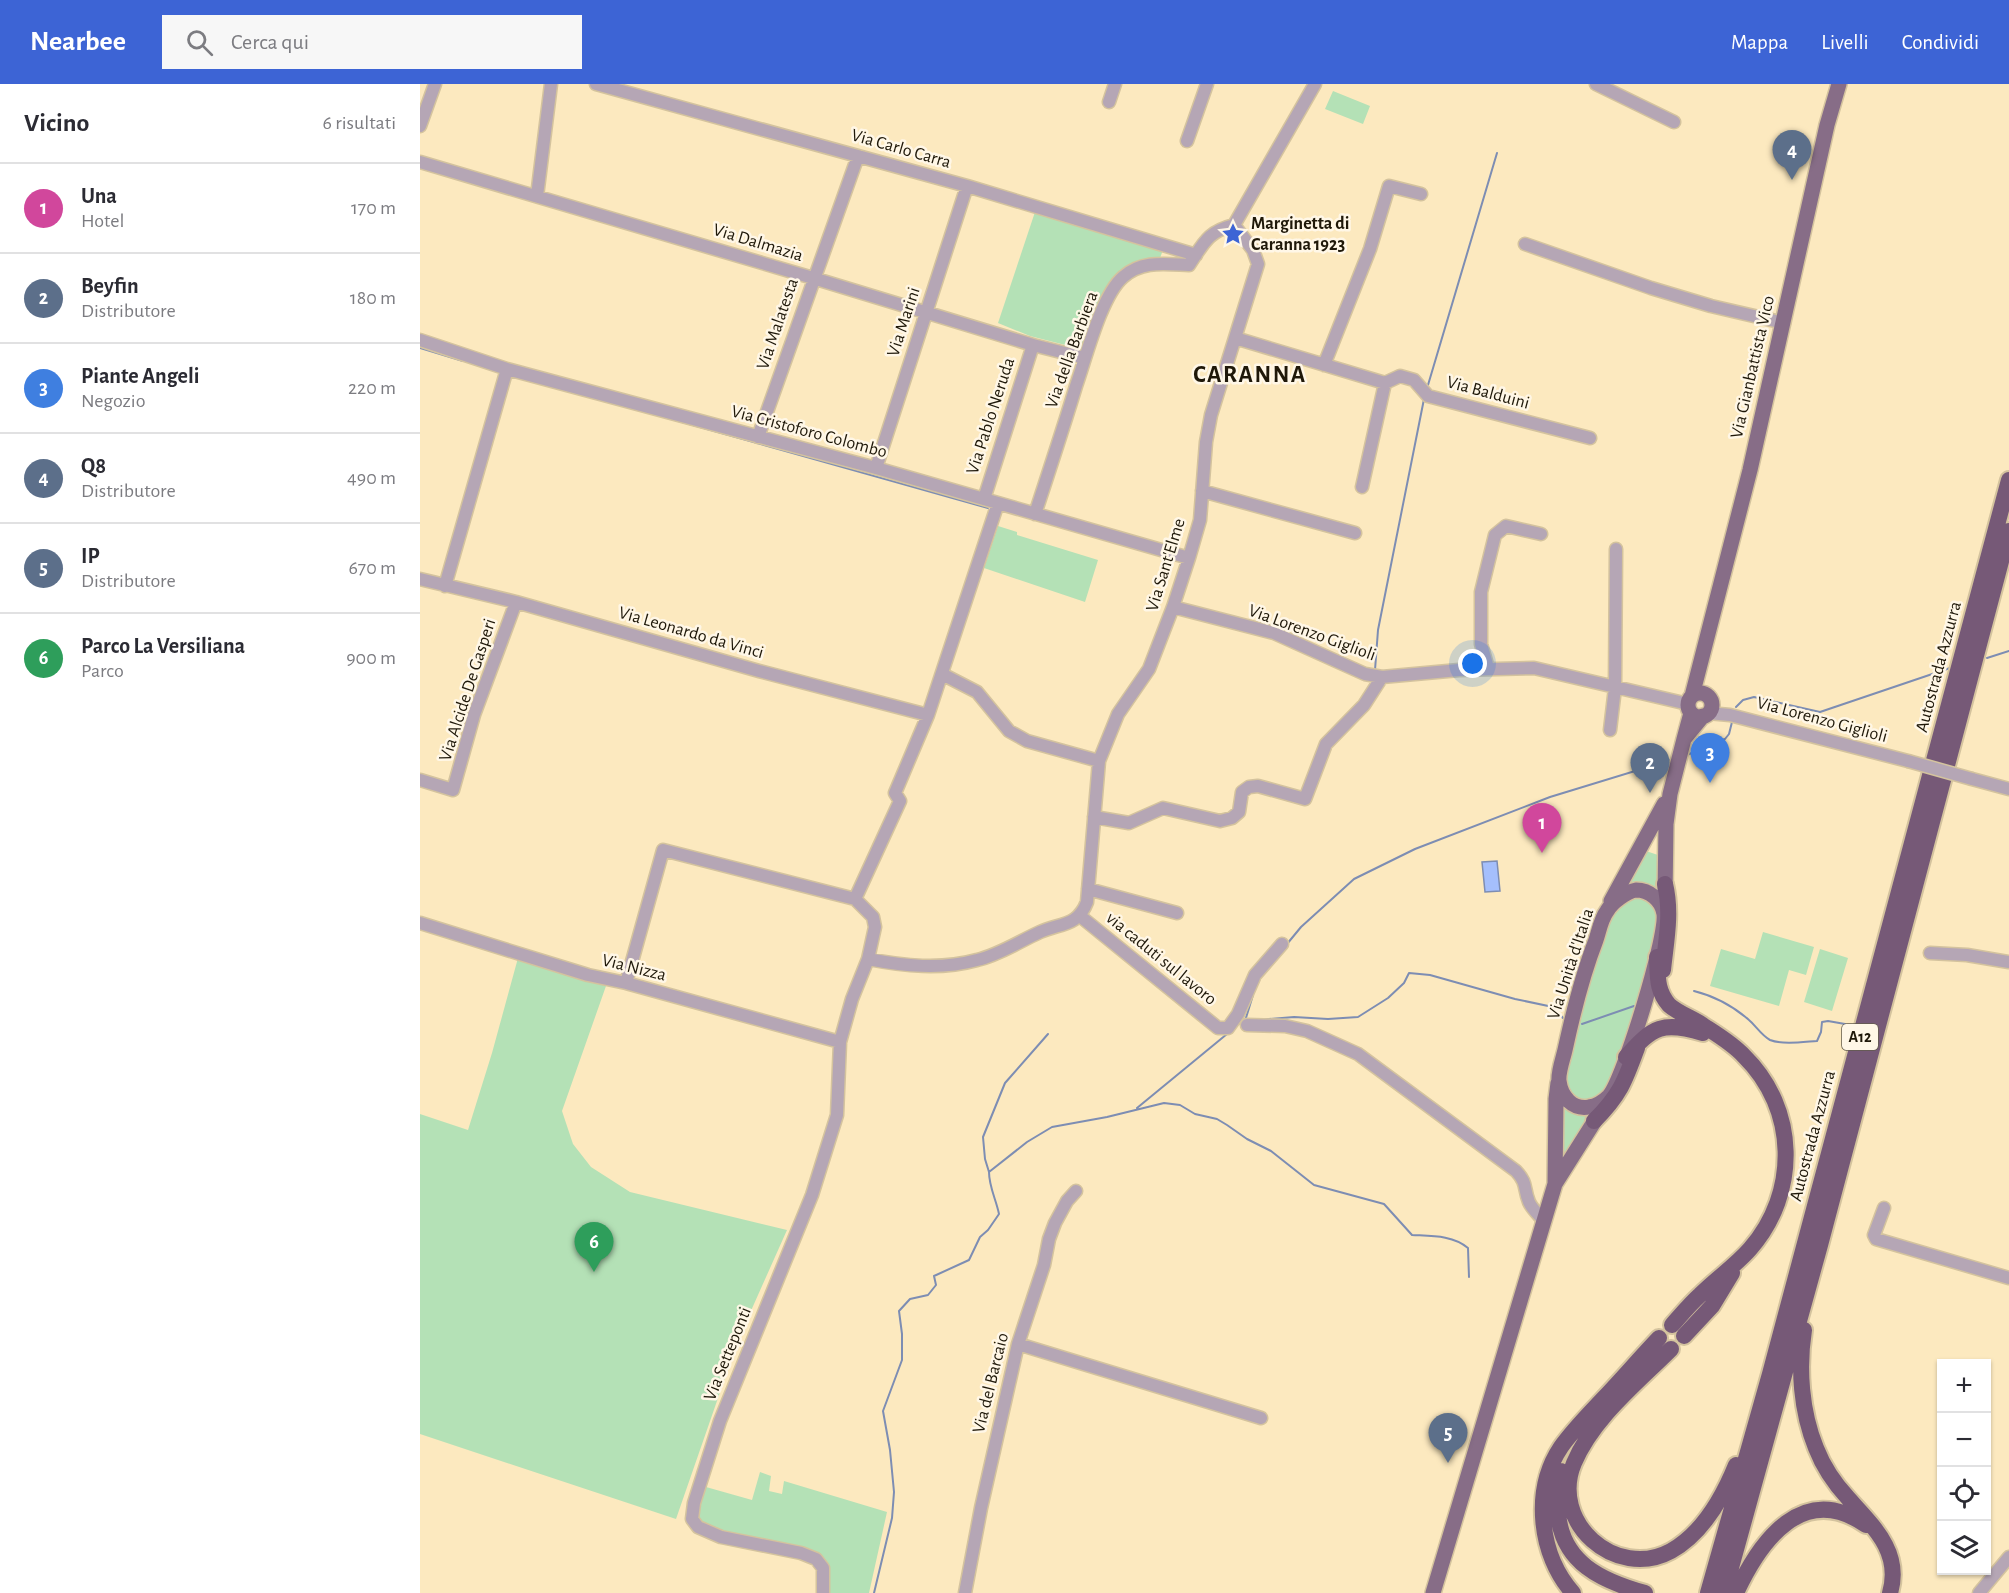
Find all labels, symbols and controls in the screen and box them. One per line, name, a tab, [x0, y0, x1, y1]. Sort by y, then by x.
search box	[162, 15, 582, 69]
icon: search	[183, 26, 216, 59]
text: Nearbee	[30, 28, 126, 56]
text: Cerca qui	[231, 31, 309, 53]
text: Mappa	[1731, 32, 1788, 53]
text: Livelli	[1821, 32, 1869, 53]
text: Condividi	[1902, 32, 1979, 53]
text: Vicino	[24, 110, 89, 136]
text: 6 risultati	[323, 113, 396, 133]
street label: Via Carlo Carra	[849, 126, 953, 172]
pin: 4	[1772, 130, 1812, 180]
text: Una	[81, 185, 117, 207]
text: 1	[40, 198, 47, 218]
text: 170 m	[351, 198, 396, 218]
text: Hotel	[81, 211, 124, 231]
place label: Marginetta di Caranna 1923	[1251, 215, 1349, 254]
street label: Via Dalmazia	[711, 221, 805, 265]
place icon: Marginetta di Caranna 1923	[1220, 221, 1246, 247]
text: Beyfin	[81, 275, 139, 297]
street label: Via Malatesta	[754, 276, 802, 372]
street label: Via Marini	[884, 285, 924, 359]
text: 2	[39, 288, 48, 308]
text: 180 m	[350, 288, 396, 308]
street label: Via della Barbiera	[1042, 289, 1102, 411]
street label: Via Gianbattista Vico	[1728, 294, 1778, 440]
text: Distributore	[81, 301, 176, 321]
street label: Via Pablo Neruda	[964, 356, 1018, 476]
district label: CARANNA	[1193, 363, 1307, 387]
text: Piante Angeli	[81, 365, 199, 387]
street label: Via Balduini	[1445, 373, 1531, 413]
text: 3	[39, 378, 48, 398]
text: 220 m	[348, 378, 396, 398]
text: Negozio	[81, 391, 145, 411]
street label: Via Cristoforo Colombo	[729, 403, 889, 461]
text: Q8	[81, 455, 106, 477]
text: 4	[38, 468, 49, 488]
text: 490 m	[347, 468, 396, 488]
text: Distributore	[81, 481, 176, 501]
street label: Via Sant'Elme	[1143, 516, 1189, 614]
text: IP	[81, 545, 100, 567]
text: 5	[39, 558, 48, 578]
text: 670 m	[348, 558, 396, 578]
text: Distributore	[81, 571, 176, 591]
street label: Autostrada Azzurra	[1913, 600, 1965, 734]
street label: Via Lorenzo Giglioli	[1246, 602, 1378, 664]
street label: Via Leonardo da Vinci	[616, 604, 766, 662]
street label: Via Alcide De Gasperi	[436, 617, 500, 763]
text: Parco La Versiliana	[81, 635, 245, 657]
text: 6	[39, 648, 48, 668]
text: 900 m	[346, 648, 396, 668]
your location	[1458, 649, 1487, 678]
text: Parco	[81, 661, 124, 681]
street label: Via Lorenzo Giglioli	[1755, 694, 1889, 746]
pin: 3	[1690, 734, 1730, 783]
pin: 2	[1630, 744, 1670, 793]
pin: 1	[1522, 804, 1562, 853]
street label: Via Unità d'Italia	[1545, 906, 1597, 1022]
street label: via caduti sul lavoro	[1102, 909, 1220, 1009]
street label: Via Nizza	[600, 951, 668, 985]
road number: A12	[1842, 1024, 1878, 1050]
street label: Autostrada Azzurra	[1787, 1069, 1839, 1203]
pin: 6	[574, 1222, 614, 1272]
street label: Via Setteponti	[701, 1305, 755, 1403]
street label: Via del Barcaio	[970, 1331, 1012, 1435]
map controls	[1937, 1359, 1991, 1575]
button: +	[1937, 1359, 1991, 1413]
button: −	[1937, 1413, 1991, 1467]
pin: 5	[1428, 1414, 1468, 1463]
button: locate	[1937, 1467, 1991, 1521]
button: layers	[1937, 1521, 1991, 1575]

